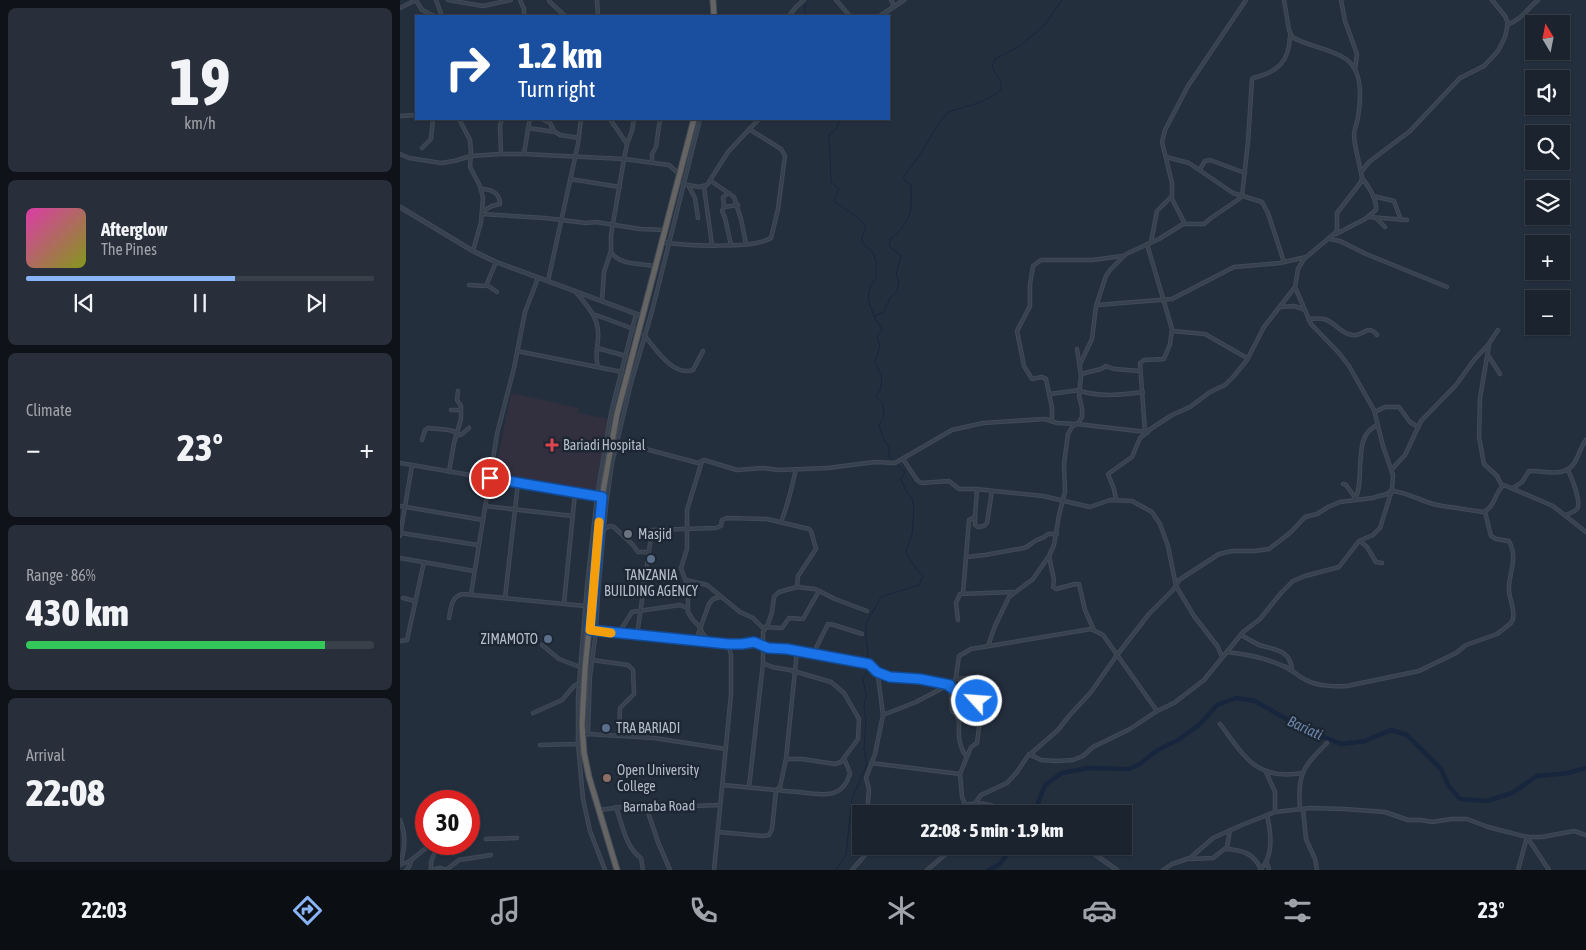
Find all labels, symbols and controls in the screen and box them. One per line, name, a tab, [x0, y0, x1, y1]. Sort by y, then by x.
north arrow	[1525, 15, 1570, 60]
map controls	[1525, 15, 1570, 335]
icon: right	[435, 35, 500, 100]
text: 1.2 km	[518, 35, 603, 75]
text: 19	[169, 44, 231, 119]
button: sound	[1525, 70, 1570, 115]
text: Turn right	[518, 76, 595, 102]
text: km/h	[184, 114, 216, 132]
button: search	[1525, 125, 1570, 170]
button: layers	[1525, 180, 1570, 225]
text: Afterglow	[101, 218, 168, 240]
button: +	[1525, 235, 1570, 280]
text: The Pines	[101, 240, 157, 258]
icon: previous	[70, 289, 98, 317]
icon: pause	[186, 289, 214, 317]
icon: next	[302, 289, 330, 317]
button: −	[1525, 290, 1570, 335]
text: Climate	[26, 401, 72, 419]
text: 23°	[177, 426, 223, 469]
text: −	[26, 432, 41, 464]
text: +	[359, 432, 374, 464]
place label: Bariadi Hospital	[563, 437, 646, 453]
marker: Bariadi Hospital	[545, 438, 559, 452]
pin	[469, 457, 511, 499]
icon: arrive	[476, 464, 504, 492]
place label: Masjid	[638, 526, 672, 542]
marker: Masjid	[622, 528, 634, 540]
marker: TANZANIA BUILDING AGENCY	[645, 553, 657, 565]
text: Range · 86%	[26, 566, 96, 584]
place label: TANZANIA BUILDING AGENCY	[604, 567, 699, 599]
text: 430 km	[26, 591, 129, 634]
place label: ZIMAMOTO	[481, 631, 538, 647]
marker: ZIMAMOTO	[542, 633, 554, 645]
position arrow	[950, 674, 1002, 726]
water label: Bariati	[1285, 712, 1326, 743]
place label: TRA BARIADI	[616, 720, 680, 736]
marker: TRA BARIADI	[600, 722, 612, 734]
text: Arrival	[26, 746, 65, 764]
place label: Open University College	[617, 762, 699, 794]
text: 22:08	[26, 771, 105, 814]
marker: Open University College	[601, 772, 613, 784]
speed limit sign: 30	[415, 790, 480, 855]
street label: Barnaba Road	[623, 797, 695, 815]
text: 22:08 · 5 min · 1.9 km	[921, 819, 1063, 841]
icon: directions	[290, 893, 325, 928]
icon: music	[488, 893, 523, 928]
icon: phone	[686, 893, 721, 928]
icon: climate	[884, 893, 919, 928]
icon: car	[1082, 893, 1117, 928]
icon: filters	[1280, 893, 1315, 928]
text: 22:03	[81, 897, 127, 923]
text: 23°	[1478, 897, 1505, 923]

